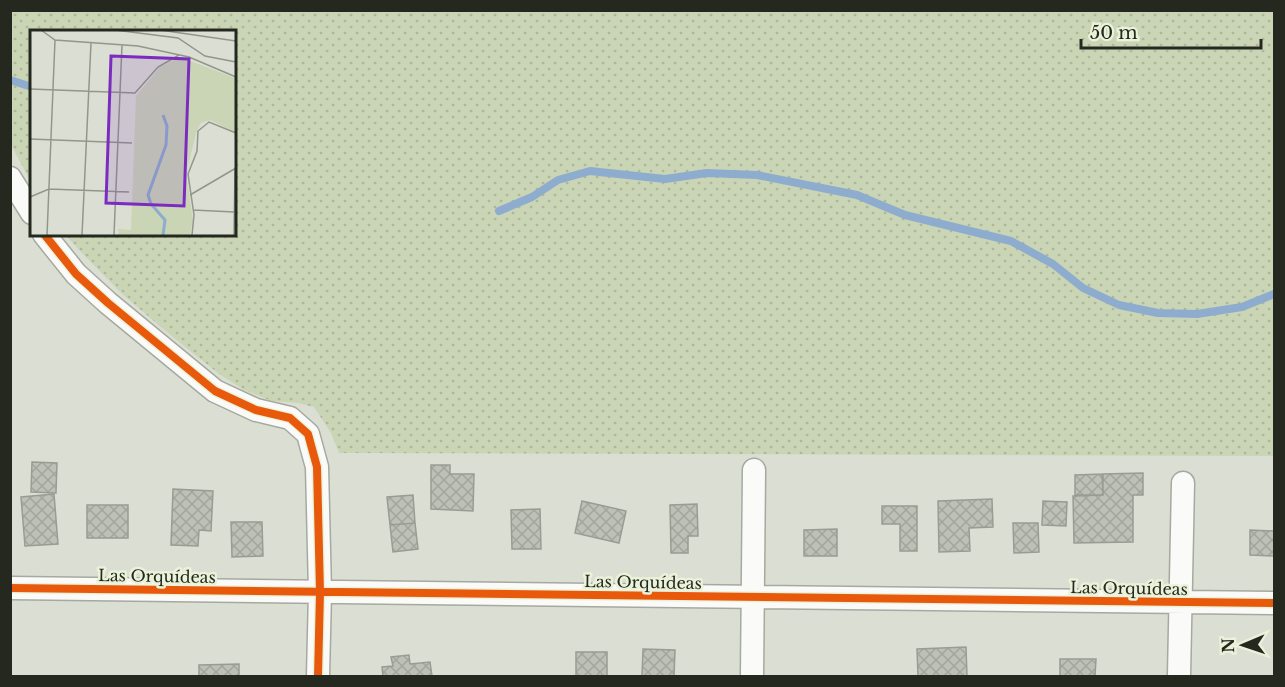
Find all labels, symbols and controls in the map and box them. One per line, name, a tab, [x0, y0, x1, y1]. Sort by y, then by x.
scale bar	[1081, 12, 1261, 50]
text: 50 m	[1090, 22, 1138, 44]
inset map	[30, 30, 236, 236]
street label: Las Orquídeas	[98, 565, 216, 587]
street label: Las Orquídeas	[584, 571, 702, 593]
street label: Las Orquídeas	[1070, 577, 1188, 599]
north arrow	[1213, 615, 1273, 675]
text: N	[1218, 638, 1238, 653]

